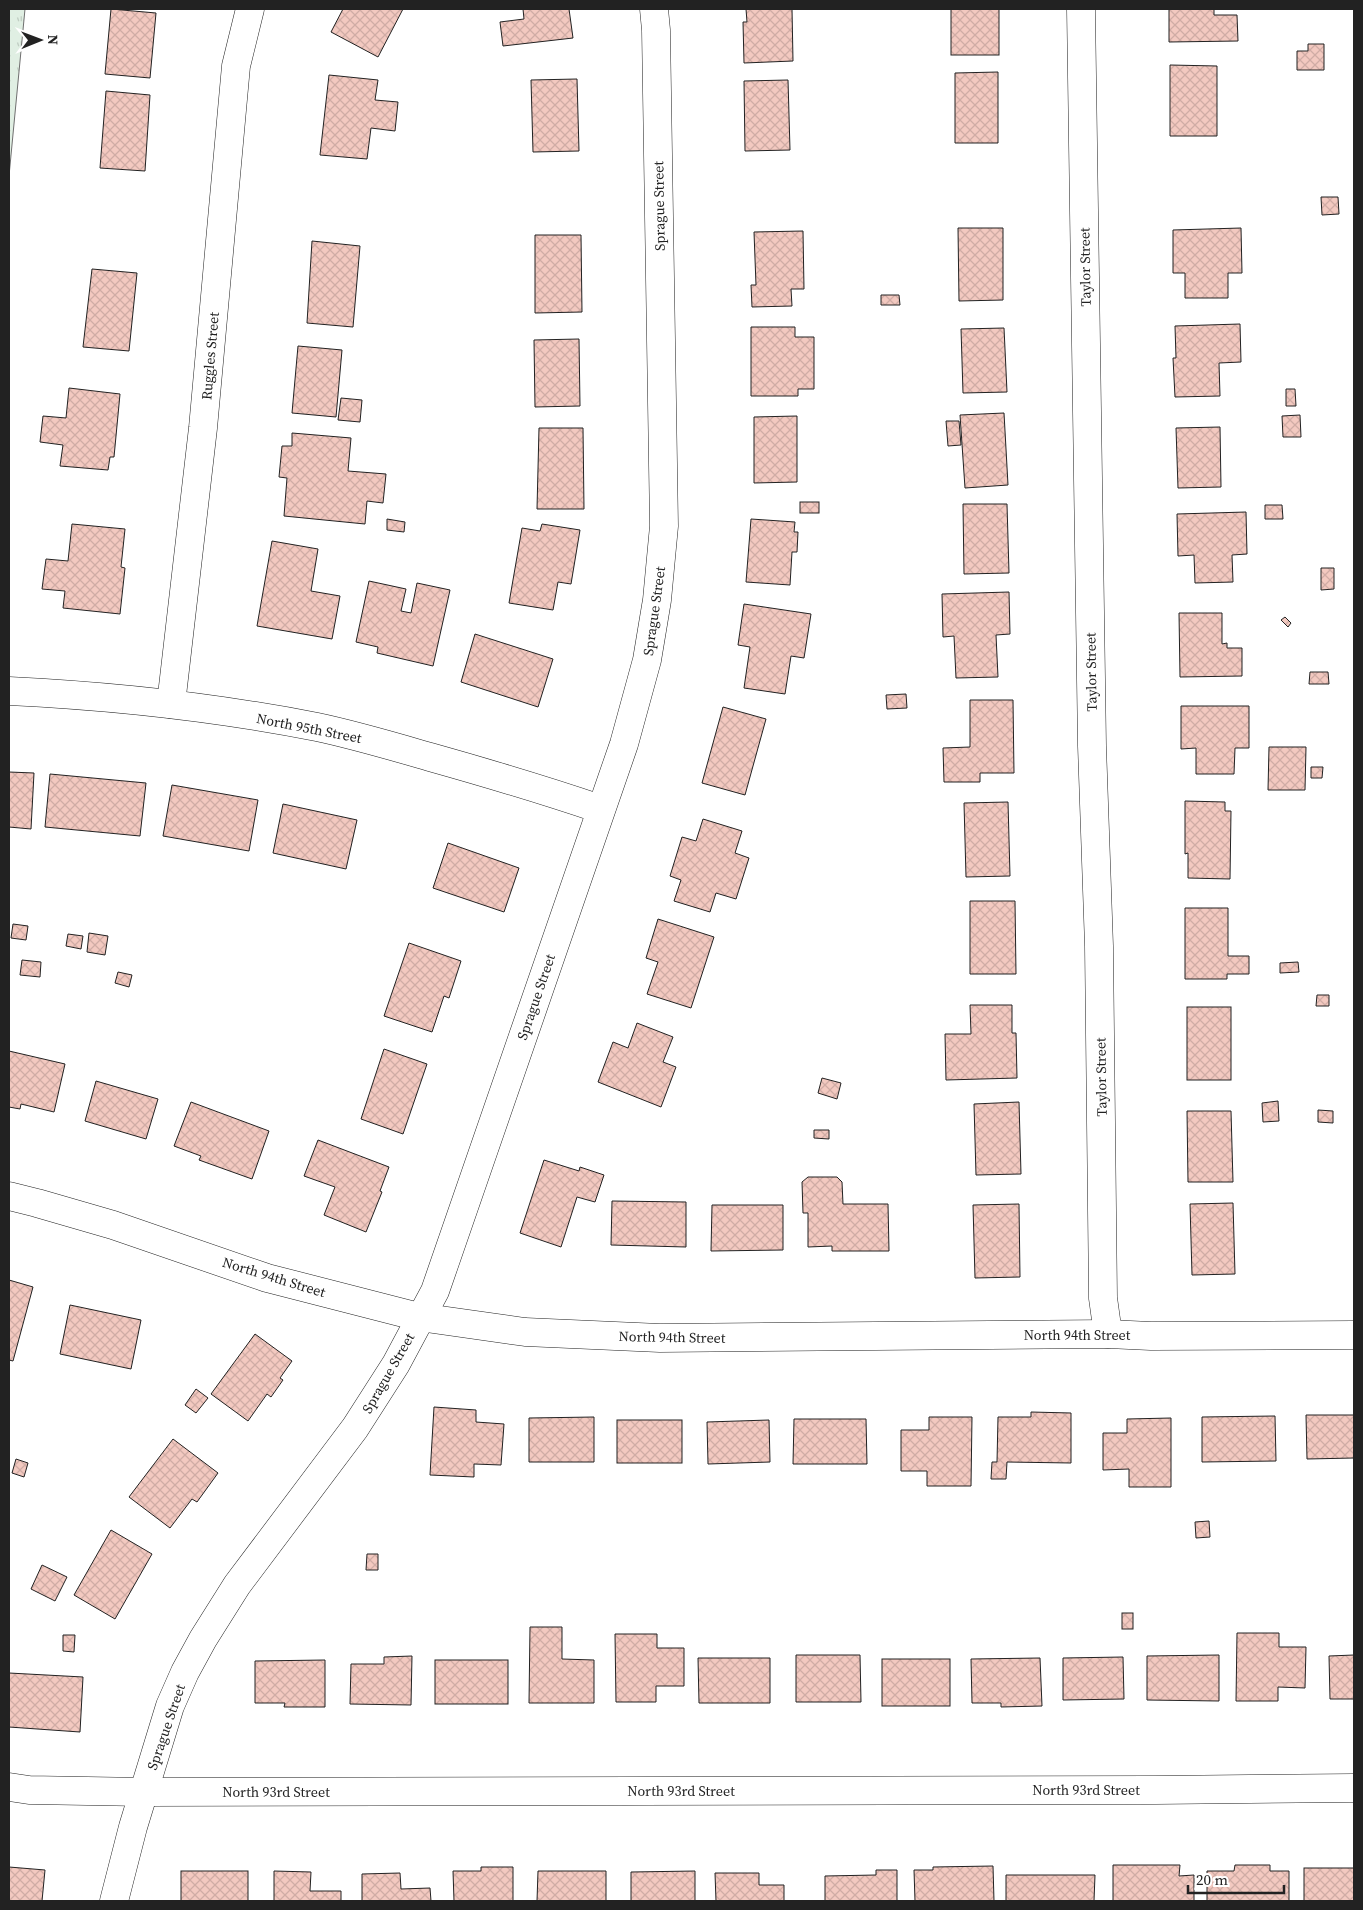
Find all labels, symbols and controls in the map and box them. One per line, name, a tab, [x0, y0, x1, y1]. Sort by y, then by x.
north arrow	[15, 15, 65, 65]
text: N	[43, 34, 63, 45]
street label: Sprague Street	[648, 160, 670, 251]
street label: Taylor Street	[1074, 227, 1096, 307]
street label: Ruggles Street	[196, 311, 224, 401]
street label: Sprague Street	[638, 565, 670, 657]
street label: Taylor Street	[1080, 632, 1102, 712]
street label: North 95th Street	[255, 708, 364, 748]
street label: Sprague Street	[512, 951, 560, 1043]
street label: Taylor Street	[1090, 1037, 1112, 1117]
street label: North 94th Street	[220, 1252, 328, 1302]
street label: North 94th Street	[1024, 1325, 1131, 1345]
street label: North 94th Street	[619, 1326, 726, 1348]
street label: Sprague Street	[357, 1329, 419, 1417]
street label: Sprague Street	[142, 1681, 190, 1773]
street label: North 93rd Street	[1032, 1780, 1140, 1800]
street label: North 93rd Street	[627, 1781, 735, 1801]
street label: North 93rd Street	[222, 1782, 330, 1802]
scale bar	[1188, 1862, 1284, 1894]
text: 20 m	[1196, 1869, 1228, 1890]

